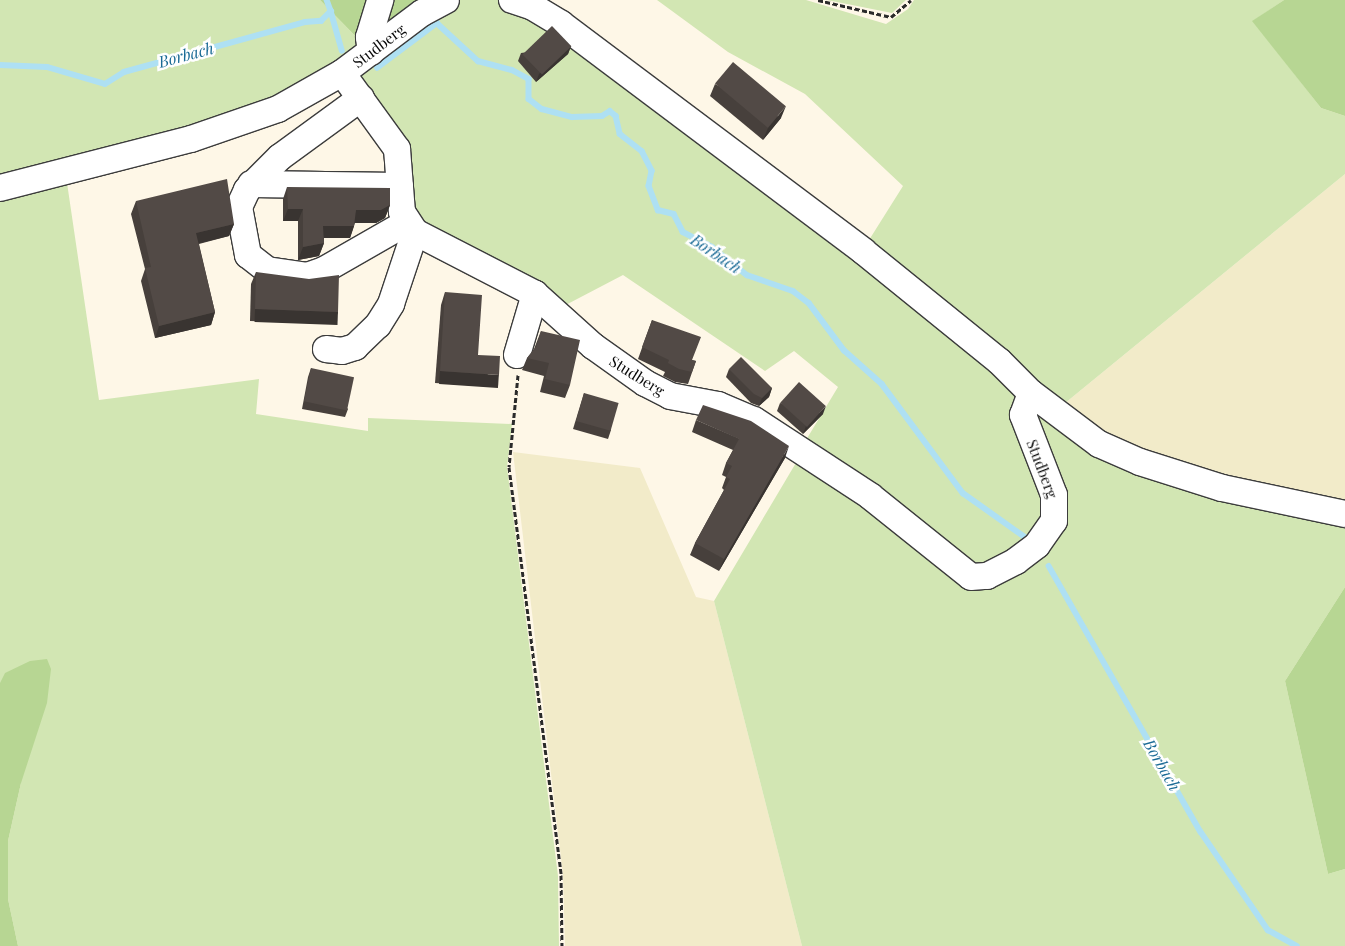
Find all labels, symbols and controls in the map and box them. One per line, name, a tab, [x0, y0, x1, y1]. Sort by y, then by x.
street label: Studberg	[349, 20, 409, 72]
water label: Borbach	[156, 38, 216, 72]
water label: Borbach	[687, 230, 745, 278]
street label: Studberg	[606, 352, 668, 400]
street label: Studberg	[1023, 437, 1061, 501]
water label: Borbach	[1140, 736, 1184, 794]

